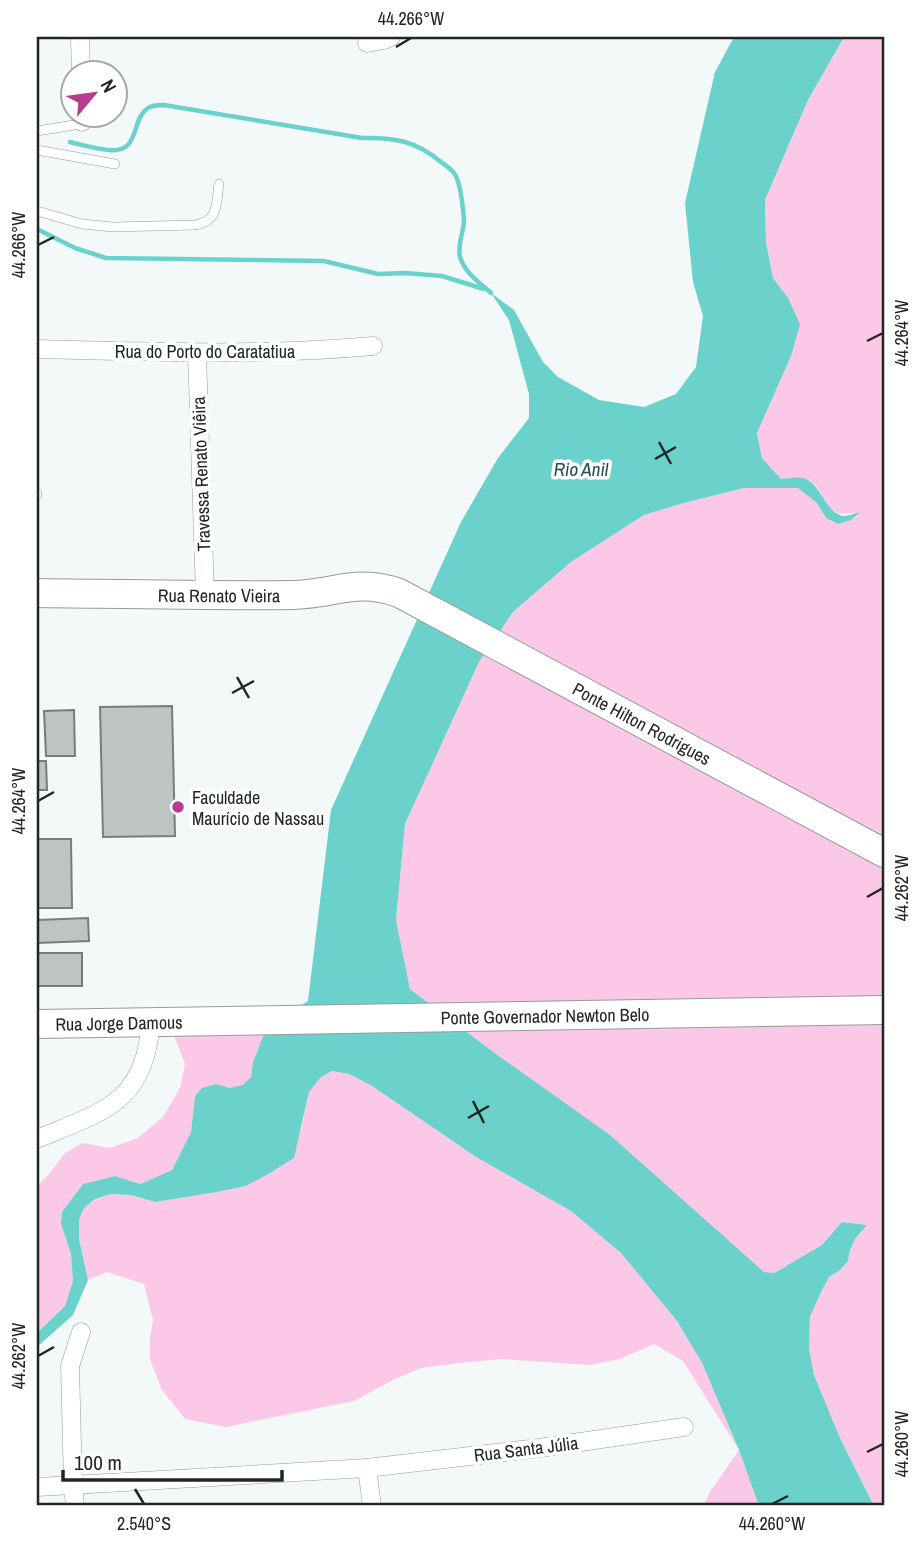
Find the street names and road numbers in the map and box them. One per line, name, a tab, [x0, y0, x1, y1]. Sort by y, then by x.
street label: Rua do Porto do Caratatiua	[115, 339, 295, 364]
street label: Travessa Renato Viêira	[186, 396, 216, 552]
street label: Rua Renato Vieira	[158, 582, 280, 608]
street label: Ponte Hilton Rodrigues	[568, 676, 716, 771]
street label: Ponte Governador Newton Belo	[440, 1001, 649, 1030]
street label: Rua Jorge Damous	[55, 1009, 183, 1036]
street label: Rua Santa Júlia	[472, 1430, 580, 1468]

